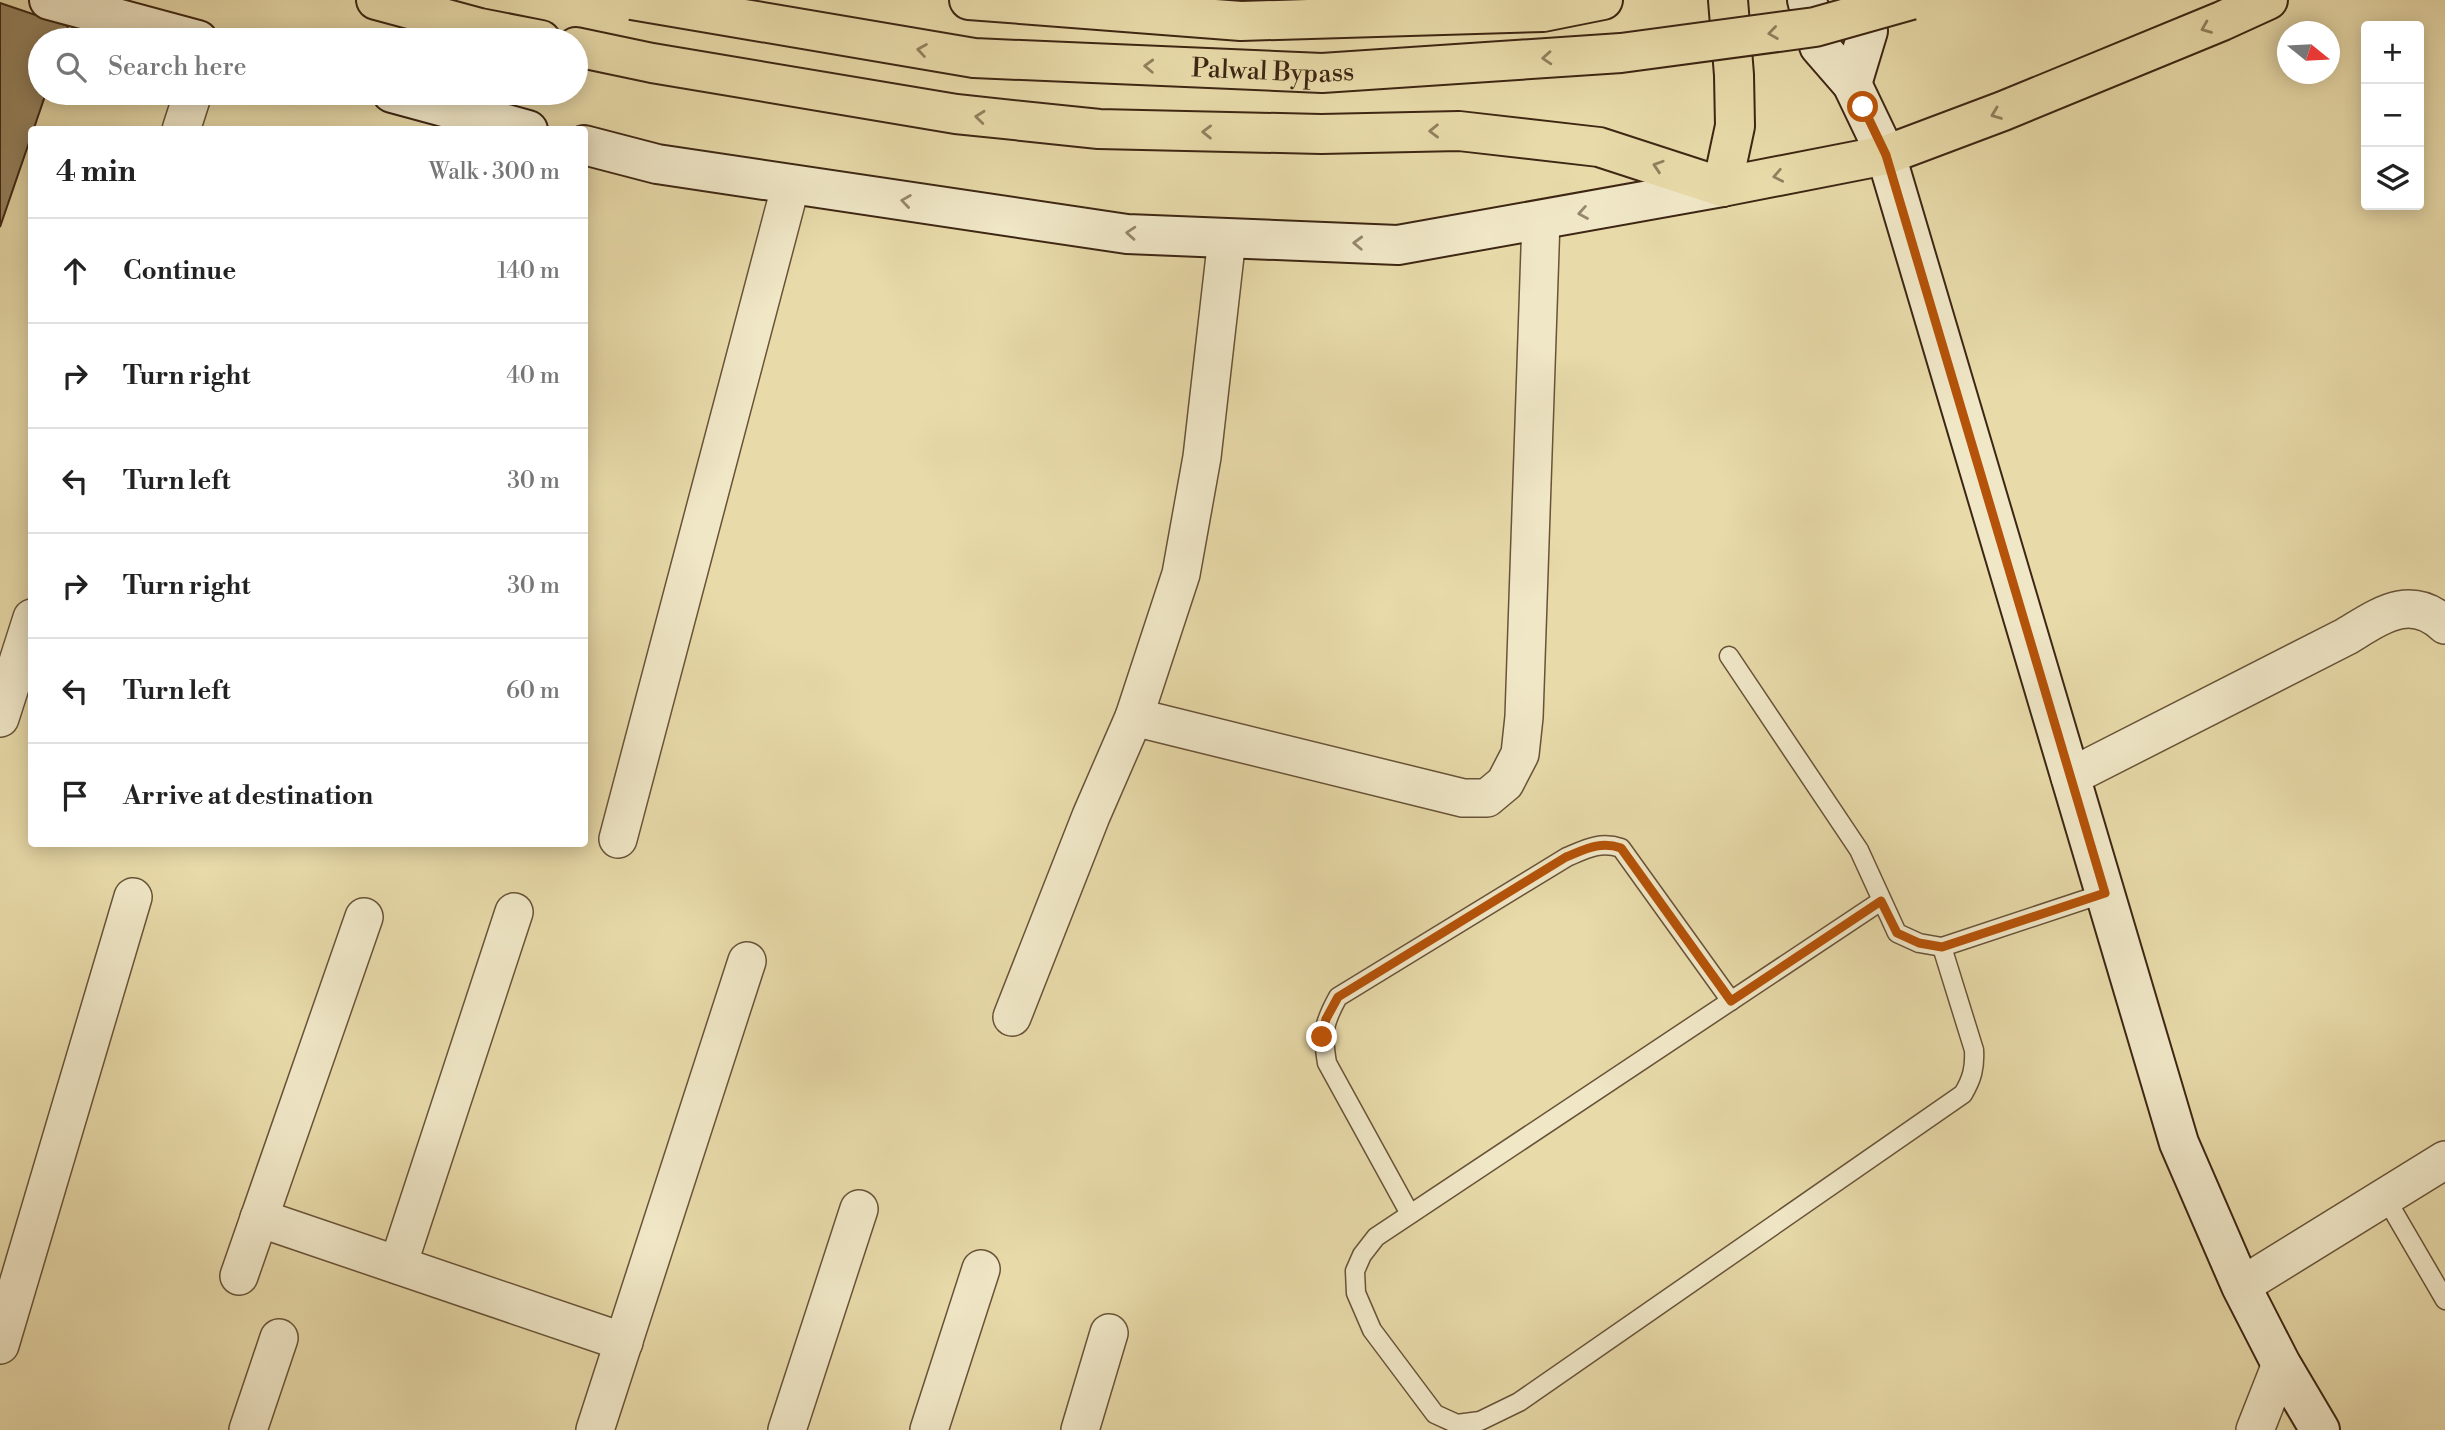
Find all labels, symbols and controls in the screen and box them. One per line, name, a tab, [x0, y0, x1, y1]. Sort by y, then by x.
one-way arrow	[2201, 20, 2214, 34]
north arrow	[2277, 21, 2340, 84]
map controls	[2361, 21, 2424, 210]
button: +	[2361, 21, 2424, 84]
one-way arrow	[1768, 25, 1779, 40]
search box	[28, 28, 588, 105]
one-way arrow	[917, 43, 928, 58]
icon: search	[52, 48, 90, 86]
one-way arrow	[1542, 50, 1553, 65]
text: Search here	[108, 51, 247, 83]
street label: Palwal Bypass	[1191, 52, 1355, 90]
one-way arrow	[1143, 58, 1154, 73]
button: −	[2361, 84, 2424, 147]
route start	[1847, 91, 1878, 122]
one-way arrow	[1990, 106, 2002, 120]
one-way arrow	[974, 110, 985, 125]
one-way arrow	[1201, 124, 1212, 139]
one-way arrow	[1428, 124, 1439, 139]
button: layers	[2361, 147, 2424, 210]
text: 4 min	[56, 153, 136, 191]
text: Walk · 300 m	[429, 158, 560, 186]
one-way arrow	[1652, 160, 1664, 174]
one-way arrow	[1772, 168, 1784, 183]
one-way arrow	[900, 194, 912, 209]
one-way arrow	[1577, 205, 1589, 220]
one-way arrow	[1125, 226, 1136, 241]
one-way arrow	[1352, 236, 1363, 251]
icon: ahead	[56, 252, 94, 290]
text: Continue	[123, 255, 236, 287]
text: 140 m	[497, 257, 560, 285]
icon: right	[56, 357, 94, 395]
text: Turn right	[123, 360, 251, 392]
text: 40 m	[506, 362, 560, 390]
icon: left	[56, 462, 94, 500]
text: Turn left	[123, 465, 231, 497]
text: 30 m	[507, 467, 560, 495]
icon: right	[56, 567, 94, 605]
text: Turn right	[123, 570, 251, 602]
text: 30 m	[507, 572, 560, 600]
icon: left	[56, 672, 94, 710]
text: Turn left	[123, 675, 231, 707]
text: 60 m	[506, 677, 560, 705]
icon: arrive	[56, 777, 94, 815]
text: Arrive at destination	[123, 780, 373, 812]
route end	[1306, 1021, 1337, 1052]

